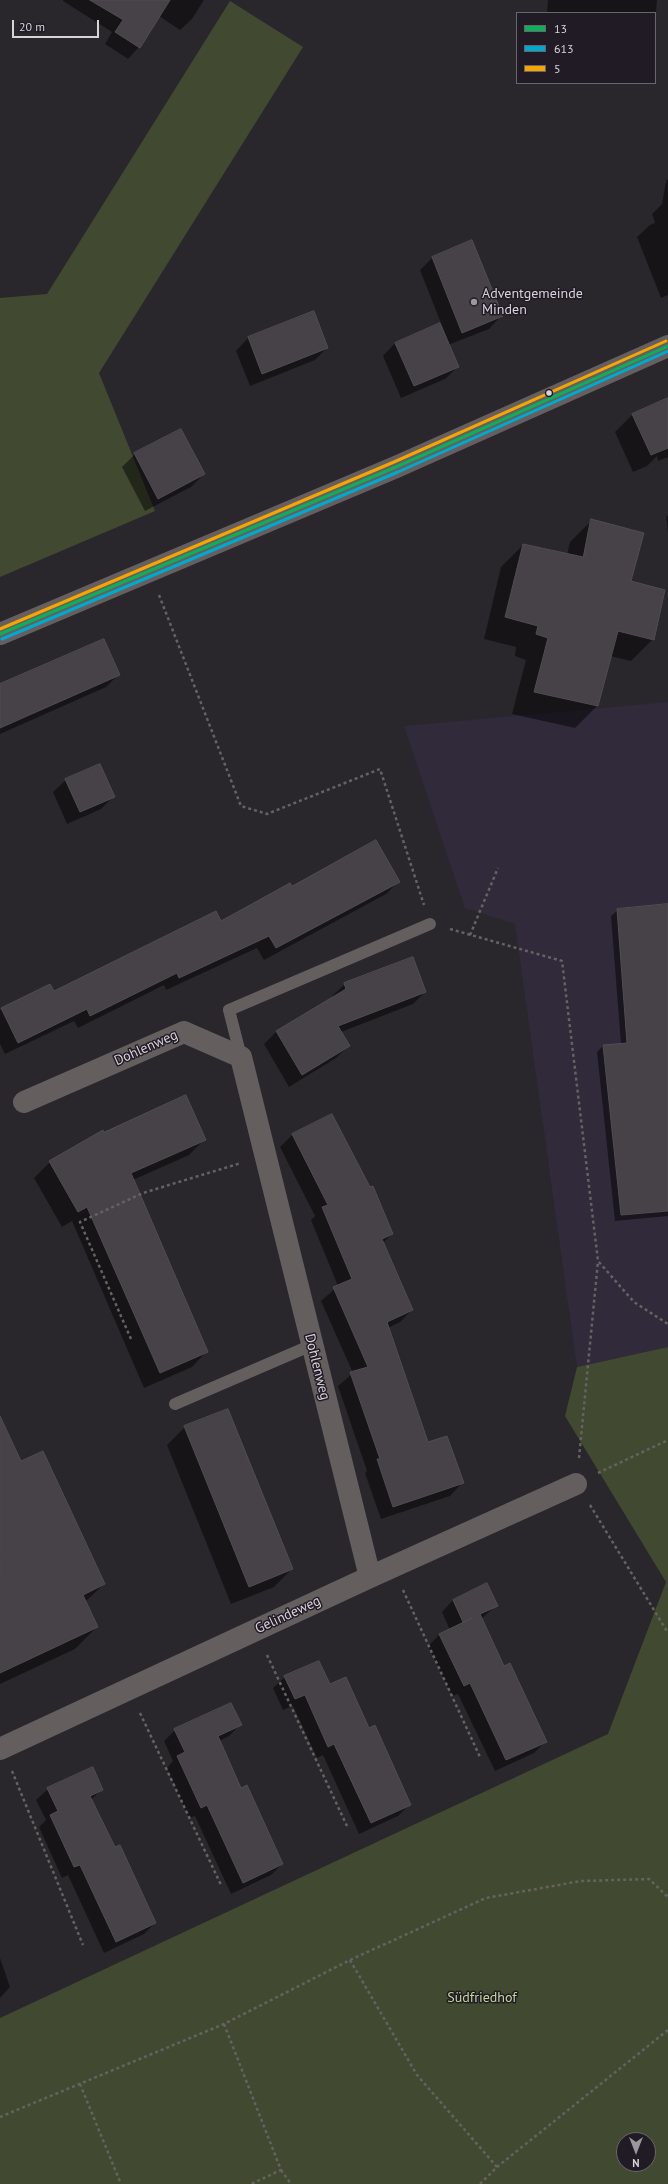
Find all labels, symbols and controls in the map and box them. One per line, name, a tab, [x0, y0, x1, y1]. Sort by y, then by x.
scale bar	[14, 12, 101, 38]
legend	[516, 12, 656, 84]
text: 20 m	[19, 19, 45, 34]
text: 13	[554, 21, 567, 36]
text: 613	[554, 41, 574, 56]
text: 5	[554, 61, 561, 76]
place label: Adventgemeinde Minden	[482, 286, 583, 318]
marker: Adventgemeinde Minden	[469, 297, 479, 307]
unlabelled marker	[544, 388, 554, 398]
street label: Dohlenweg	[112, 1027, 180, 1069]
street label: Dohlenweg	[301, 1332, 333, 1402]
street label: Gelindeweg	[253, 1593, 323, 1637]
park label: Südfriedhof	[447, 1990, 517, 2006]
north arrow	[616, 2132, 656, 2172]
text: N	[632, 2156, 640, 2170]

